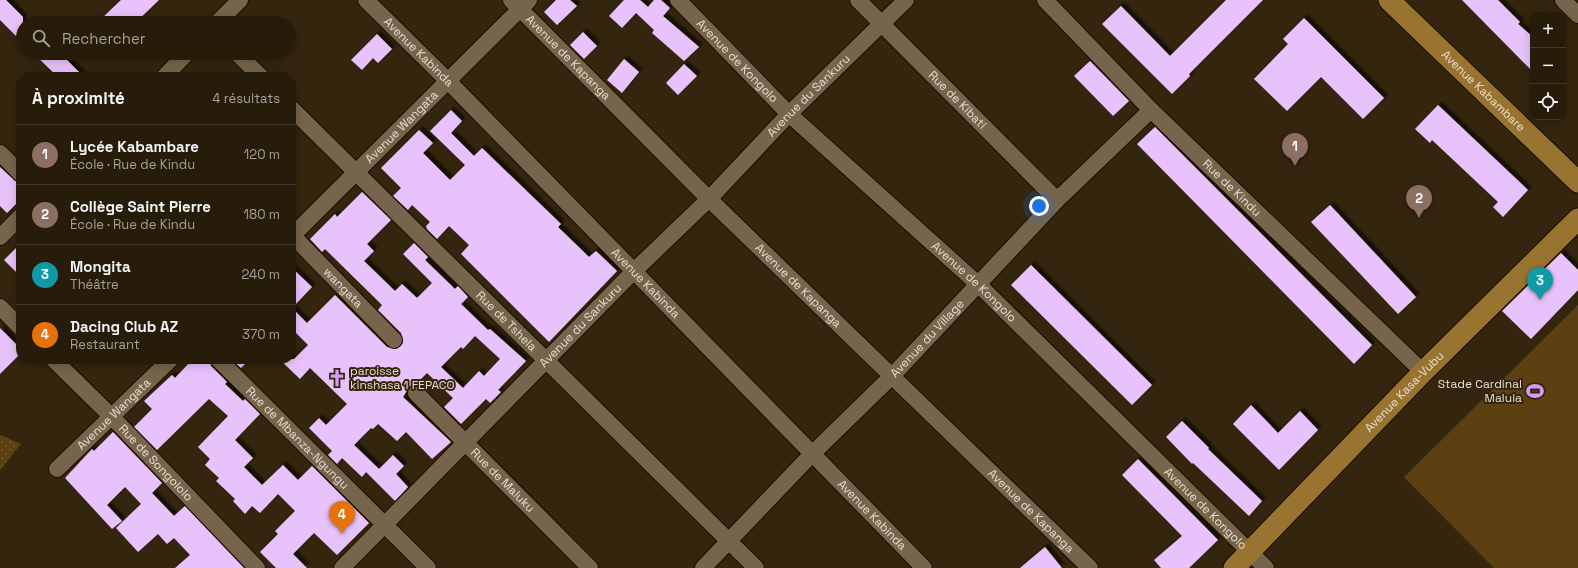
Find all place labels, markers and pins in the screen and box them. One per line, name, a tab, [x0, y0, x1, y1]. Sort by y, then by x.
pin: 1	[1282, 133, 1308, 166]
pin: 2	[1406, 185, 1432, 218]
pin: 3	[1527, 267, 1553, 300]
place label: paroisse kinshasa 1 FEPACO	[350, 363, 455, 393]
church icon: paroisse kinshasa 1 FEPACO	[327, 368, 347, 388]
place label: Stade Cardinal Malula	[1438, 376, 1522, 406]
sports icon: Stade Cardinal Malula	[1525, 381, 1545, 401]
pin: 4	[329, 501, 355, 534]

